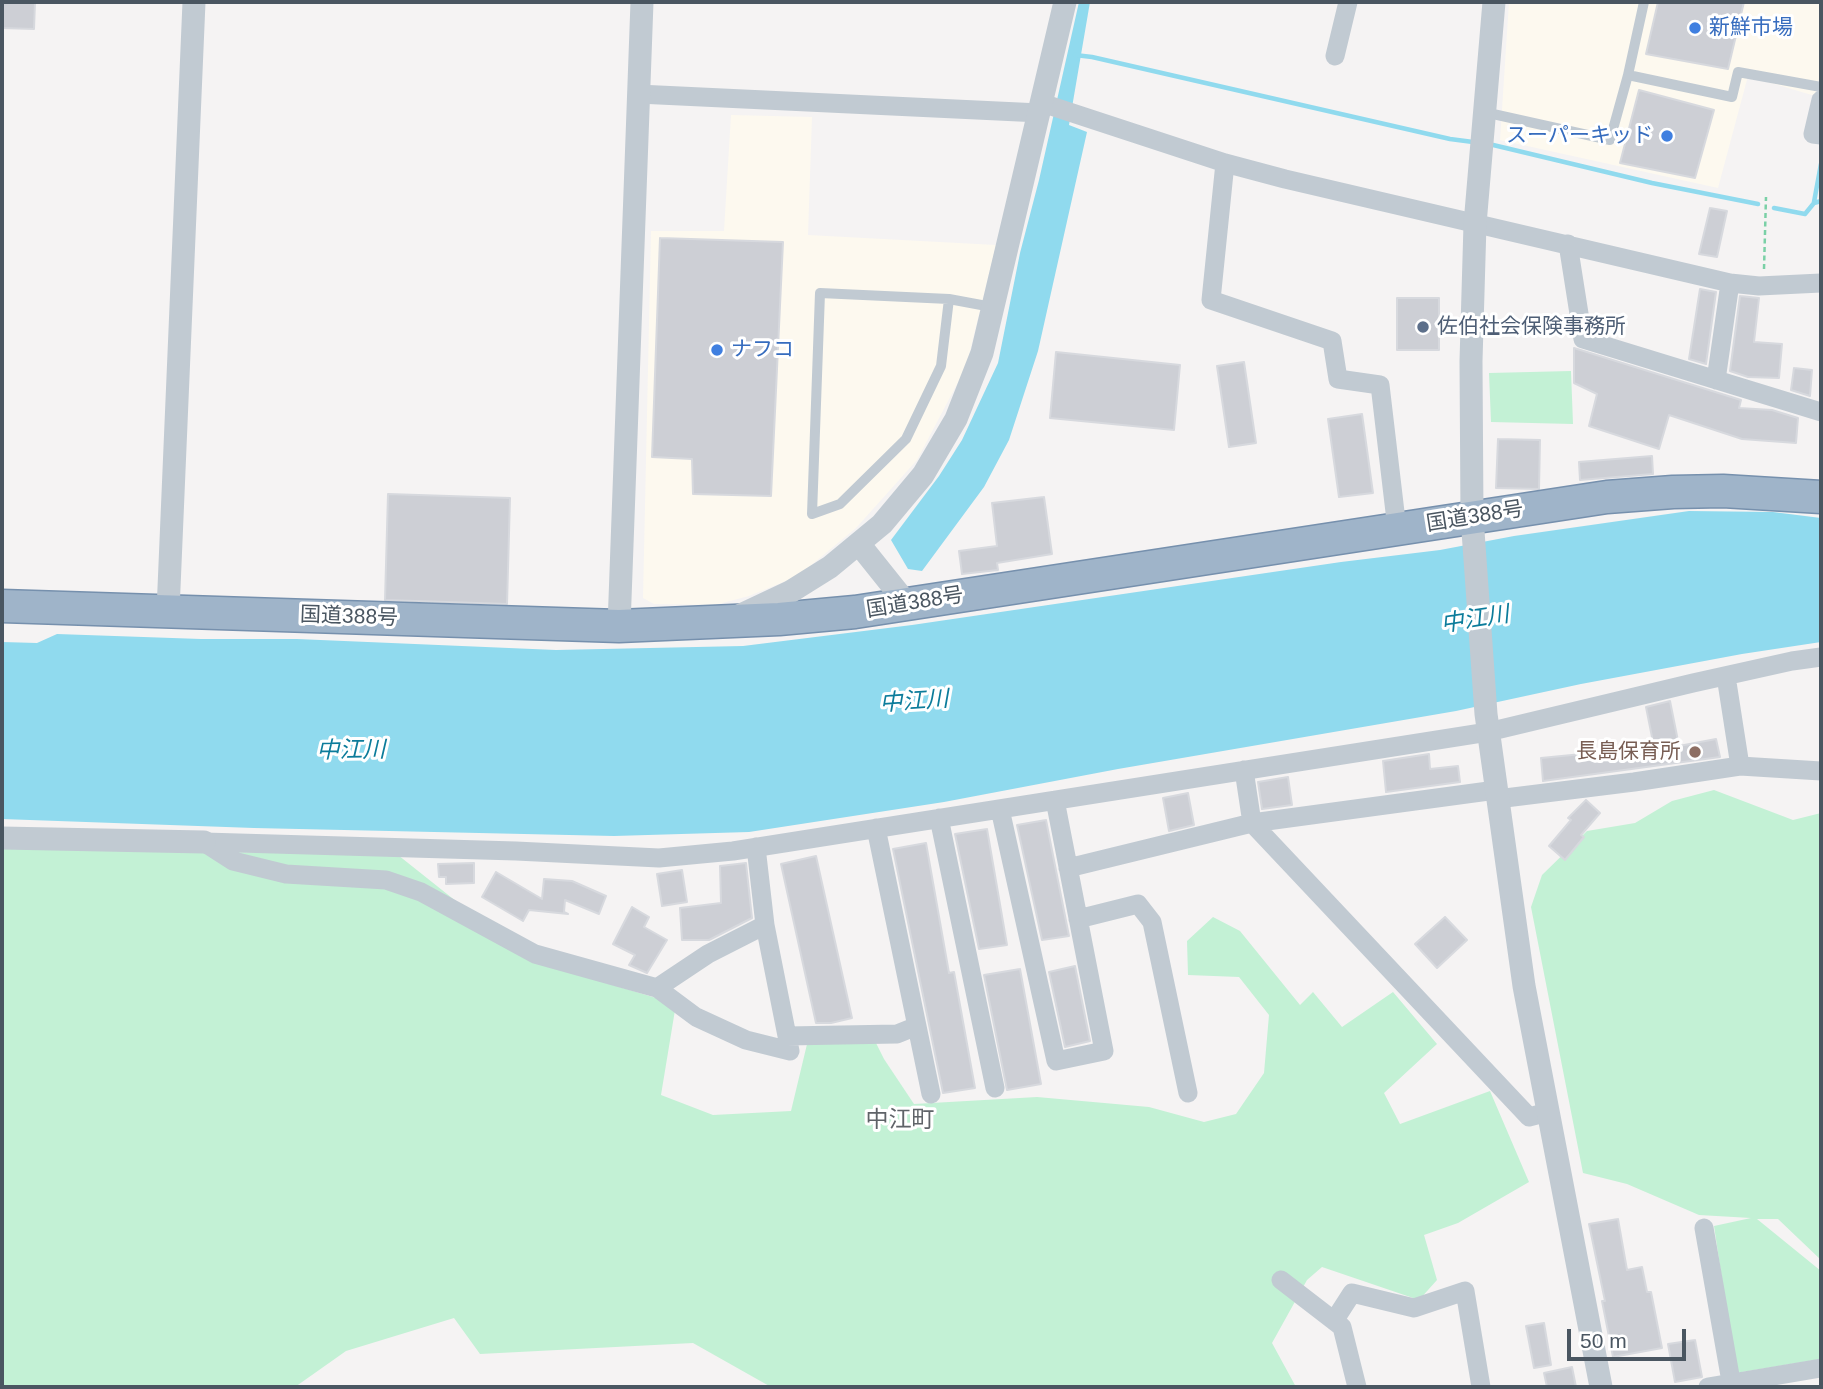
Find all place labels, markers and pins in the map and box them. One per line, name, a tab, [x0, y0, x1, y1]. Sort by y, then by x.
place label: 新鮮市場	[1709, 15, 1793, 41]
marker: 新鮮市場	[1687, 20, 1703, 36]
place label: スーパーキッド	[1506, 123, 1653, 149]
marker: スーパーキッド	[1659, 128, 1675, 144]
place label: 佐伯社会保険事務所	[1437, 314, 1626, 340]
marker: 佐伯社会保険事務所	[1415, 319, 1431, 335]
place label: ナフコ	[731, 337, 794, 363]
marker: ナフコ	[709, 342, 725, 358]
place label: 長島保育所	[1576, 739, 1681, 765]
marker: 長島保育所	[1687, 744, 1703, 760]

